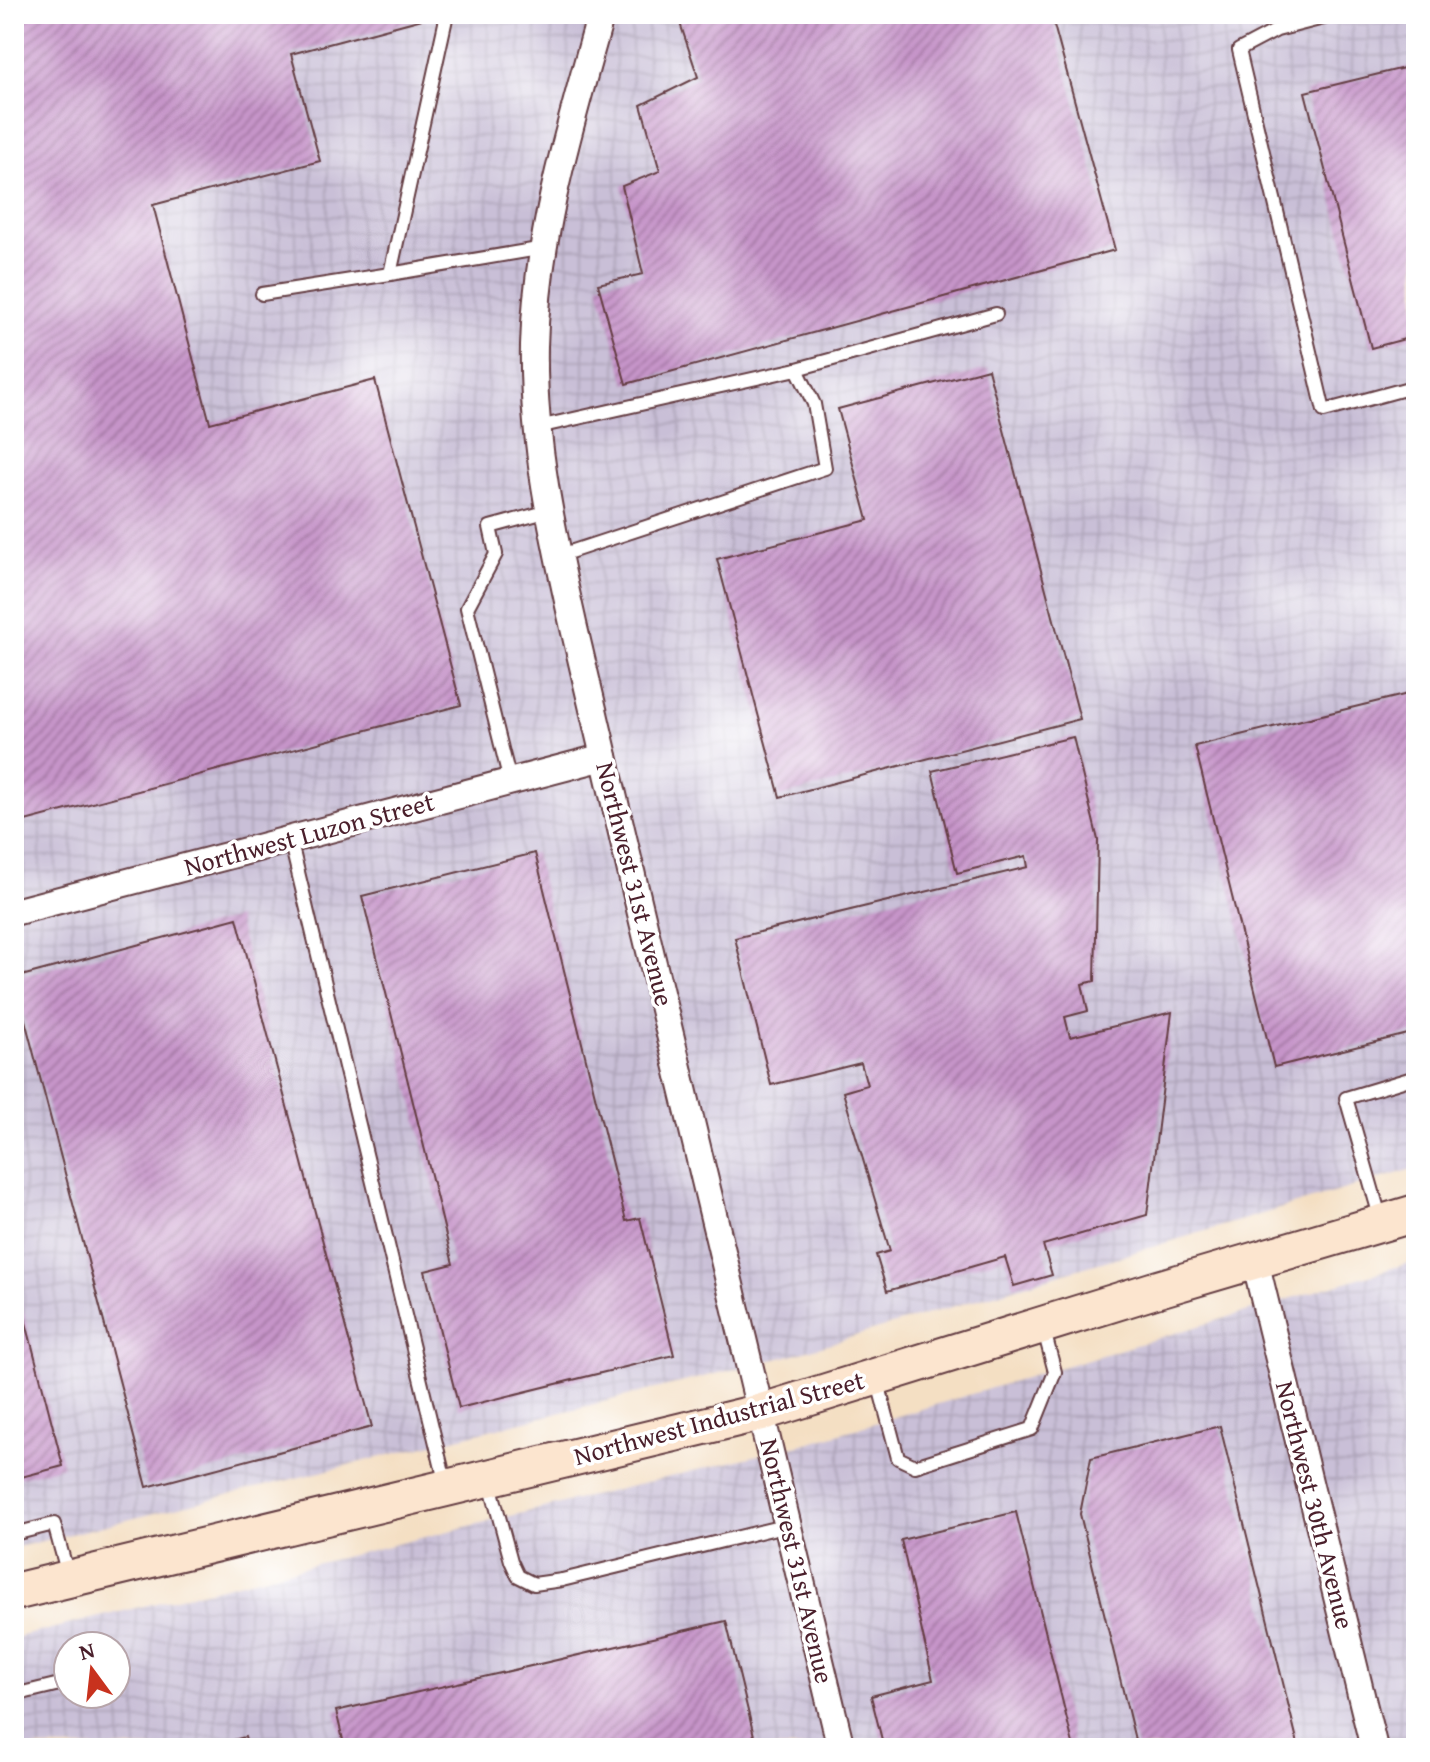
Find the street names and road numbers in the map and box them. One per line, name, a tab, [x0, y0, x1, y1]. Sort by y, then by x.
street label: Northwest 31st Avenue	[586, 758, 685, 1010]
street label: Northwest Luzon Street	[179, 781, 438, 886]
street label: Northwest Industrial Street	[569, 1360, 868, 1475]
street label: Northwest 30th Avenue	[1266, 1377, 1365, 1633]
street label: Northwest 31st Avenue	[750, 1435, 845, 1687]

